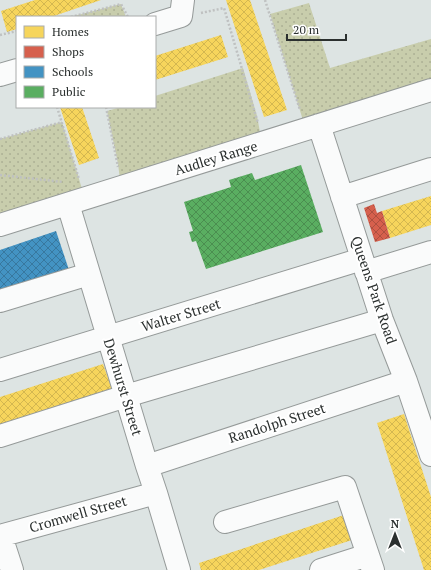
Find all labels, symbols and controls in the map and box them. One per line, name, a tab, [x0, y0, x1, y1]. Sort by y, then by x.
legend	[16, 16, 156, 108]
scale bar	[287, 16, 346, 42]
text: 20 m	[293, 22, 320, 37]
text: Homes	[52, 24, 89, 39]
text: Shops	[52, 44, 84, 59]
text: Schools	[52, 64, 93, 79]
text: Public	[52, 84, 86, 99]
street label: Audley Range	[172, 136, 260, 179]
street label: Queens Park Road	[347, 233, 402, 347]
street label: Walter Street	[139, 293, 224, 336]
street label: Dewhurst Street	[100, 336, 148, 439]
street label: Randolph Street	[226, 398, 329, 447]
street label: Cromwell Street	[27, 490, 130, 536]
north arrow	[375, 514, 415, 554]
text: N	[391, 517, 400, 531]

